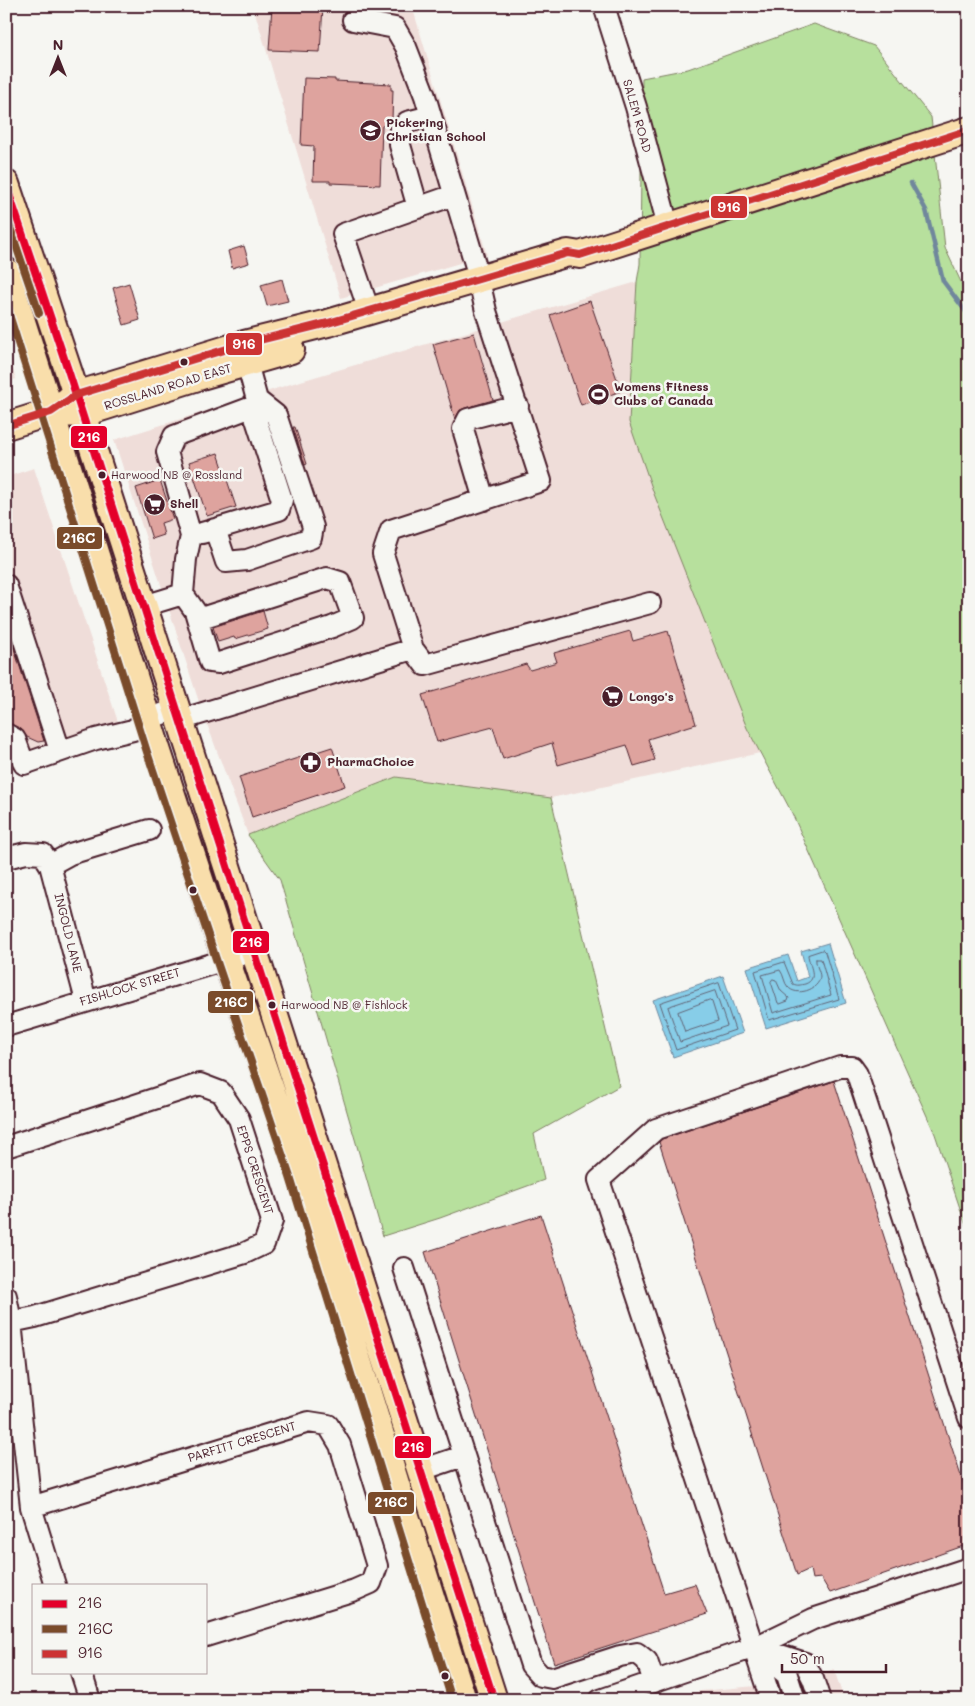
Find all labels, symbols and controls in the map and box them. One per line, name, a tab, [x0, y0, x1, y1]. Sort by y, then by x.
north arrow	[32, 32, 82, 82]
text: N	[53, 35, 63, 54]
street label: SALEM ROAD	[620, 77, 656, 154]
place label: Pickering Christian School	[386, 114, 486, 144]
school or university icon: Pickering Christian School	[358, 118, 382, 142]
line badge: 916	[710, 195, 748, 219]
text: 916	[717, 197, 741, 216]
line badge: 916	[225, 332, 263, 356]
text: 916	[232, 334, 256, 353]
unlabelled marker	[179, 357, 189, 367]
street label: ROSSLAND ROAD EAST	[102, 359, 234, 413]
place label: Womens Fitness Clubs of Canada	[614, 378, 713, 408]
sports icon: Womens Fitness Clubs of Canada	[586, 382, 610, 406]
line badge: 216	[70, 425, 108, 449]
text: 216	[78, 427, 100, 446]
place label: Harwood NB @ Rossland	[111, 467, 242, 482]
marker: Harwood NB @ Rossland	[97, 470, 107, 480]
supermarket icon: Shell	[142, 492, 166, 516]
place label: Shell	[170, 495, 198, 511]
line badge: 216C	[56, 526, 103, 550]
text: 216C	[63, 528, 95, 547]
supermarket icon: Longo's	[601, 685, 625, 709]
place label: Longo's	[629, 688, 674, 704]
pharmacy icon: PharmaChoice	[299, 750, 323, 774]
place label: PharmaChoice	[327, 753, 414, 769]
unlabelled marker	[188, 885, 198, 895]
street label: INGOLD LANE	[51, 891, 87, 974]
line badge: 216	[232, 930, 270, 954]
text: 216	[240, 932, 262, 951]
street label: FISHLOCK STREET	[77, 963, 182, 1009]
line badge: 216C	[207, 990, 254, 1014]
text: 216C	[215, 992, 247, 1011]
place label: Harwood NB @ Fishlock	[281, 997, 408, 1012]
marker: Harwood NB @ Fishlock	[267, 1000, 277, 1010]
street label: EPPS CRESCENT	[234, 1123, 278, 1217]
street label: PARFITT CRESCENT	[186, 1417, 298, 1465]
line badge: 216	[394, 1435, 432, 1459]
text: 216	[402, 1437, 424, 1456]
line badge: 216C	[367, 1491, 415, 1515]
text: 216C	[375, 1492, 407, 1511]
legend	[32, 1584, 208, 1674]
text: 216	[78, 1592, 102, 1612]
text: 216C	[78, 1618, 113, 1638]
scale bar	[782, 1641, 886, 1673]
text: 916	[78, 1642, 103, 1662]
text: 50 m	[790, 1648, 825, 1668]
unlabelled marker	[440, 1671, 450, 1681]

